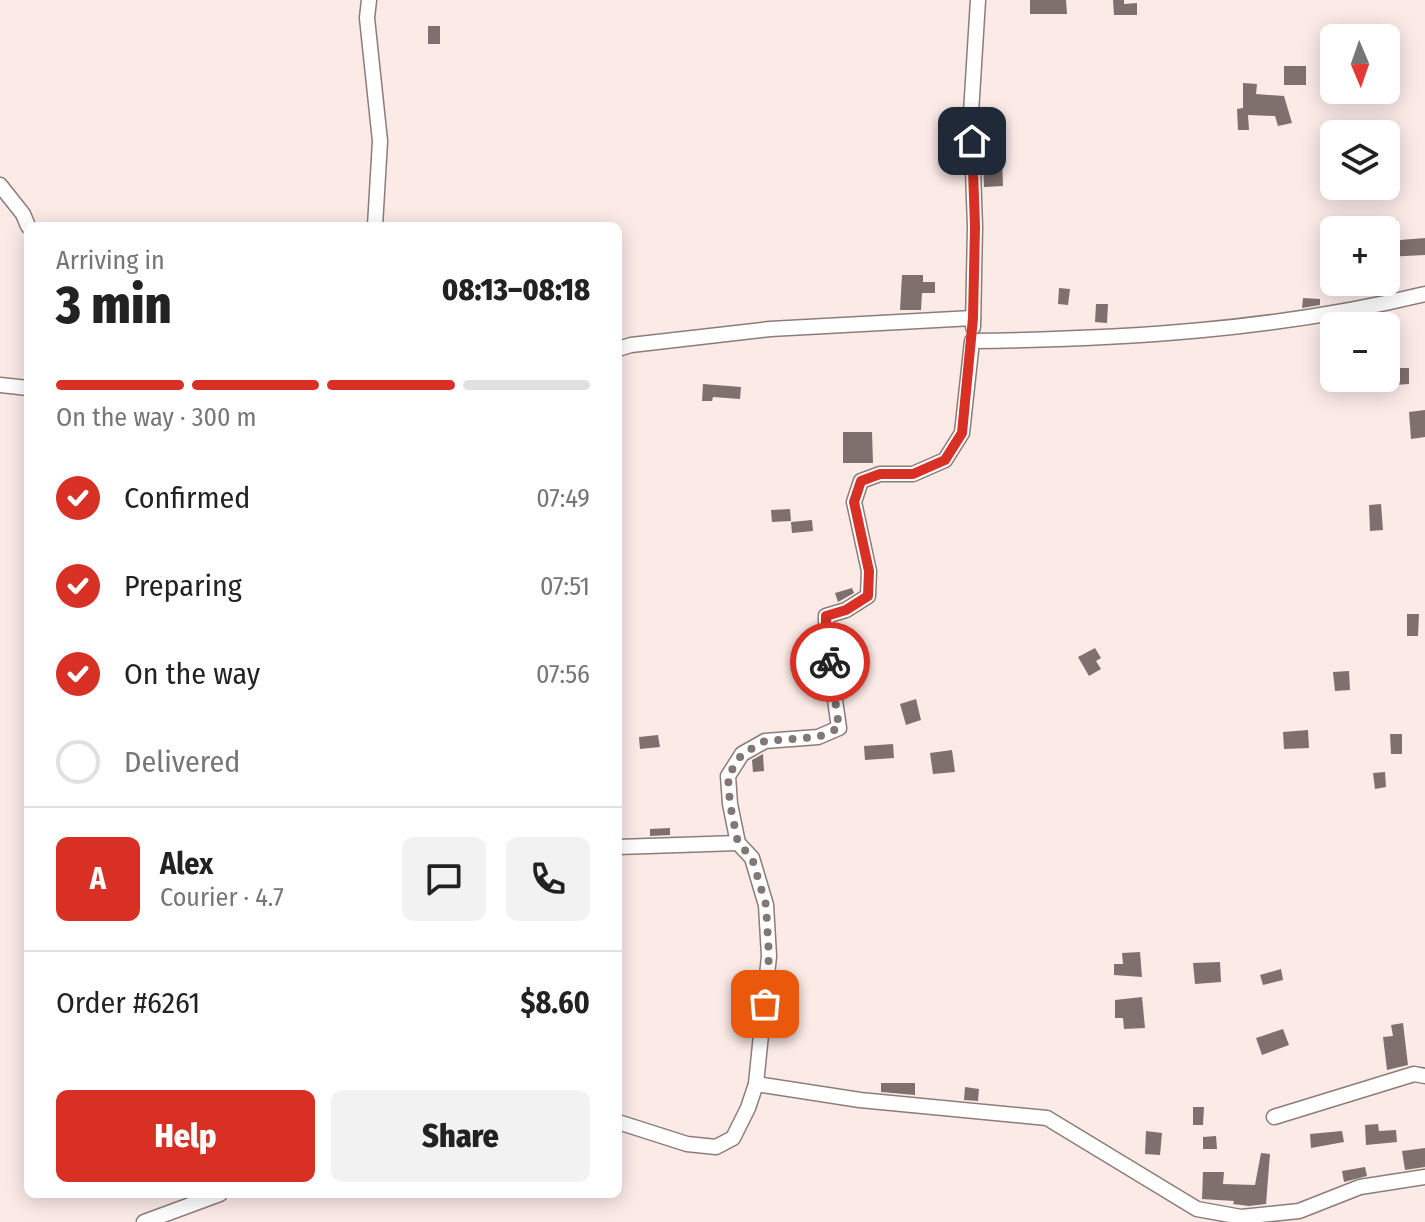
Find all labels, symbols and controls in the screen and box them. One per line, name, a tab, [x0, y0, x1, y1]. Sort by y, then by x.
north arrow	[1320, 24, 1400, 104]
map controls	[1320, 24, 1400, 392]
pin	[938, 107, 1006, 175]
icon: home	[950, 119, 994, 163]
button: layers	[1320, 120, 1400, 200]
button: +	[1320, 216, 1400, 296]
text: Arriving in	[56, 245, 165, 276]
text: 08:13–08:18	[442, 272, 590, 308]
text: 3 min	[56, 274, 172, 337]
button: −	[1320, 312, 1400, 392]
text: On the way · 300 m	[56, 402, 257, 433]
icon: check	[56, 476, 100, 520]
text: Confirmed	[124, 480, 250, 516]
text: 07:49	[536, 483, 590, 514]
icon: check	[56, 564, 100, 608]
text: Preparing	[124, 568, 242, 604]
text: 07:51	[540, 571, 590, 602]
courier	[790, 622, 870, 702]
icon: bike	[808, 640, 852, 684]
icon: check	[56, 652, 100, 696]
text: On the way	[124, 656, 260, 692]
text: 07:56	[536, 659, 590, 690]
text: Delivered	[124, 744, 240, 780]
button: chat	[402, 837, 486, 921]
button: phone	[506, 837, 590, 921]
text: Alex	[160, 846, 213, 882]
text: A	[90, 861, 106, 897]
text: Courier · 4.7	[160, 882, 284, 913]
pin	[731, 970, 799, 1038]
icon: bag	[743, 982, 787, 1026]
text: Order #6261	[56, 985, 200, 1021]
text: $8.60	[521, 985, 590, 1021]
button: Help	[56, 1090, 315, 1182]
button: Share	[331, 1090, 590, 1182]

